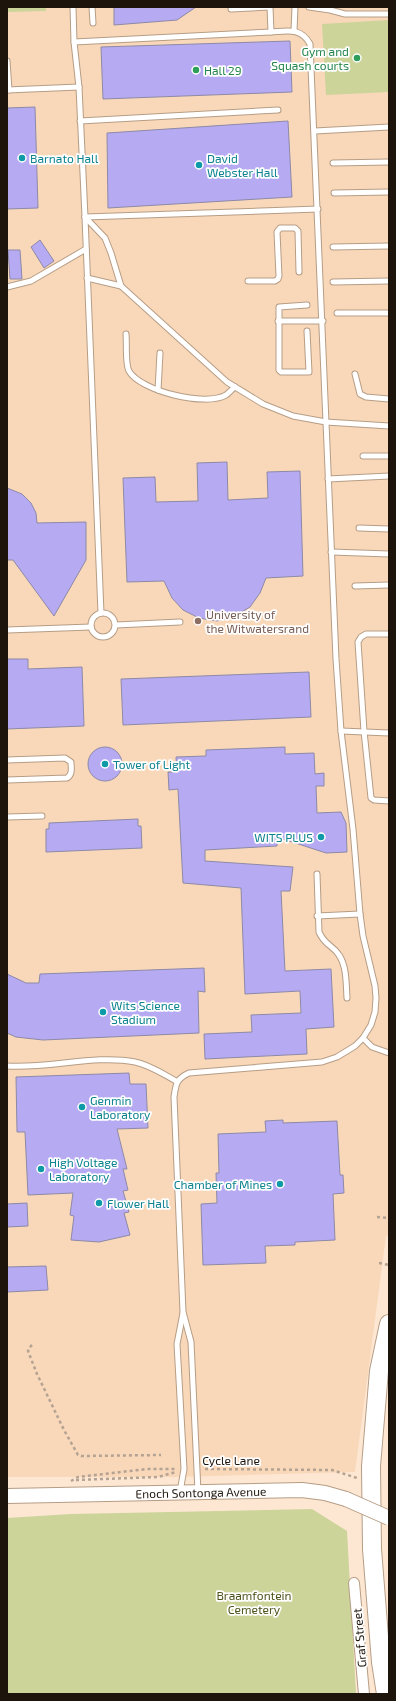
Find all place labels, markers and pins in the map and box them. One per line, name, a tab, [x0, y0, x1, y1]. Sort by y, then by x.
place label: Gym and Squash courts	[271, 44, 349, 72]
marker: Gym and Squash courts	[352, 53, 362, 63]
place label: Hall 29	[204, 63, 242, 77]
marker: Hall 29	[191, 65, 201, 75]
place label: Barnato Hall	[30, 151, 99, 165]
place label: David Webster Hall	[207, 151, 278, 179]
marker: Barnato Hall	[17, 153, 27, 163]
marker: David Webster Hall	[194, 160, 204, 170]
place label: University of the Witwatersrand	[206, 607, 309, 635]
marker: University of the Witwatersrand	[193, 616, 203, 626]
place label: Tower of Light	[113, 757, 191, 771]
marker: Tower of Light	[100, 759, 110, 769]
place label: WITS PLUS	[254, 830, 313, 844]
marker: WITS PLUS	[316, 832, 326, 842]
place label: Wits Science Stadium	[111, 998, 180, 1026]
marker: Wits Science Stadium	[98, 1007, 108, 1017]
place label: Genmin Laboratory	[90, 1093, 151, 1121]
marker: Genmin Laboratory	[77, 1102, 87, 1112]
place label: High Voltage Laboratory	[49, 1155, 117, 1183]
marker: High Voltage Laboratory	[36, 1164, 46, 1174]
place label: Chamber of Mines	[174, 1177, 272, 1191]
marker: Chamber of Mines	[275, 1179, 285, 1189]
place label: Flower Hall	[107, 1196, 170, 1210]
marker: Flower Hall	[94, 1198, 104, 1208]

